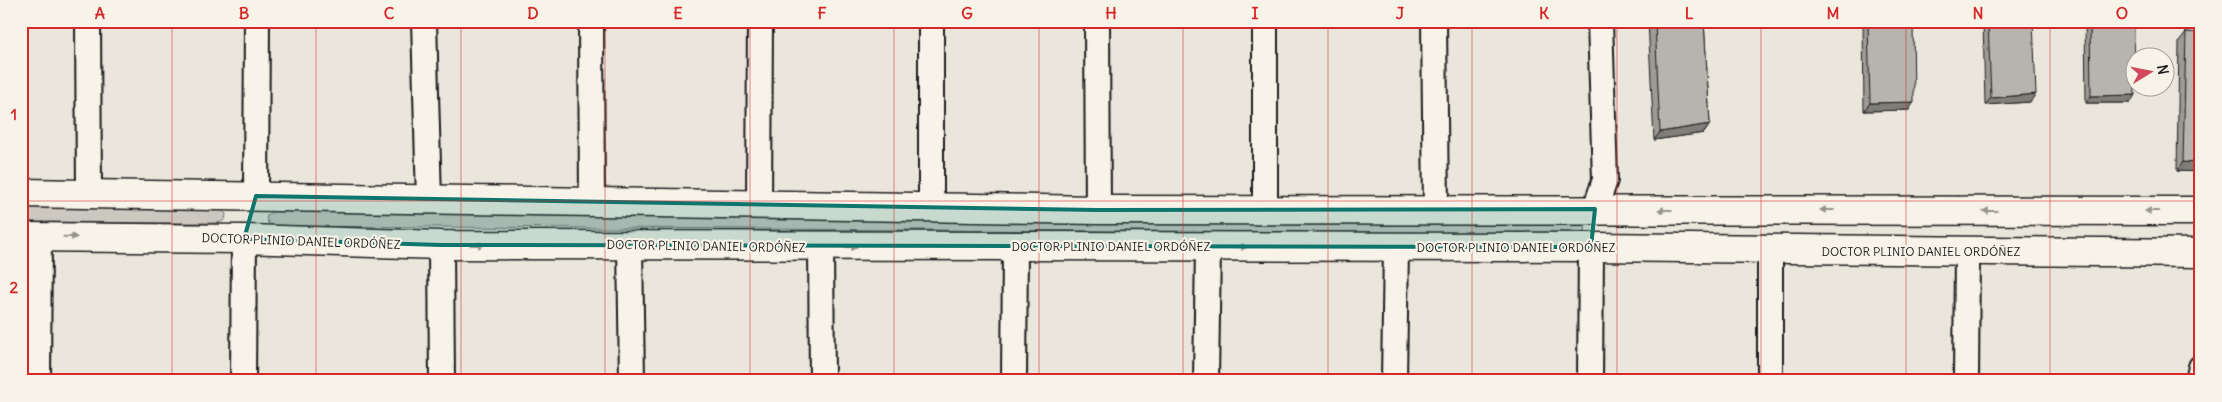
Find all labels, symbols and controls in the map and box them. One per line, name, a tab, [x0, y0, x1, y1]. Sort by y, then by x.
text: A	[95, 3, 105, 23]
text: B	[239, 3, 250, 23]
text: C	[384, 3, 395, 23]
text: D	[527, 3, 539, 23]
text: E	[673, 3, 683, 23]
text: F	[817, 3, 827, 23]
text: G	[961, 3, 973, 23]
text: H	[1105, 3, 1117, 23]
text: I	[1252, 3, 1259, 23]
text: J	[1396, 3, 1405, 23]
text: K	[1539, 3, 1549, 23]
text: L	[1685, 3, 1694, 23]
text: M	[1827, 3, 1840, 23]
text: N	[1972, 3, 1984, 23]
text: O	[2116, 3, 2128, 23]
north arrow	[2124, 48, 2174, 98]
text: N	[2153, 63, 2173, 76]
text: 1	[11, 104, 17, 124]
one-way arrow	[1656, 206, 1672, 214]
one-way arrow	[1819, 206, 1835, 214]
one-way arrow	[1981, 207, 1997, 215]
one-way arrow	[2144, 207, 2160, 215]
street label: DOCTOR PLINIO DANIEL ORDÓÑEZ	[201, 230, 401, 252]
one-way arrow	[62, 233, 78, 241]
street label: DOCTOR PLINIO DANIEL ORDÓÑEZ	[606, 237, 806, 255]
street label: DOCTOR PLINIO DANIEL ORDÓÑEZ	[1012, 239, 1211, 254]
street label: DOCTOR PLINIO DANIEL ORDÓÑEZ	[1417, 240, 1616, 255]
one-way arrow	[470, 241, 486, 249]
one-way arrow	[842, 243, 858, 251]
one-way arrow	[1232, 243, 1248, 251]
street label: DOCTOR PLINIO DANIEL ORDÓÑEZ	[1822, 244, 2021, 259]
text: 2	[10, 277, 19, 297]

